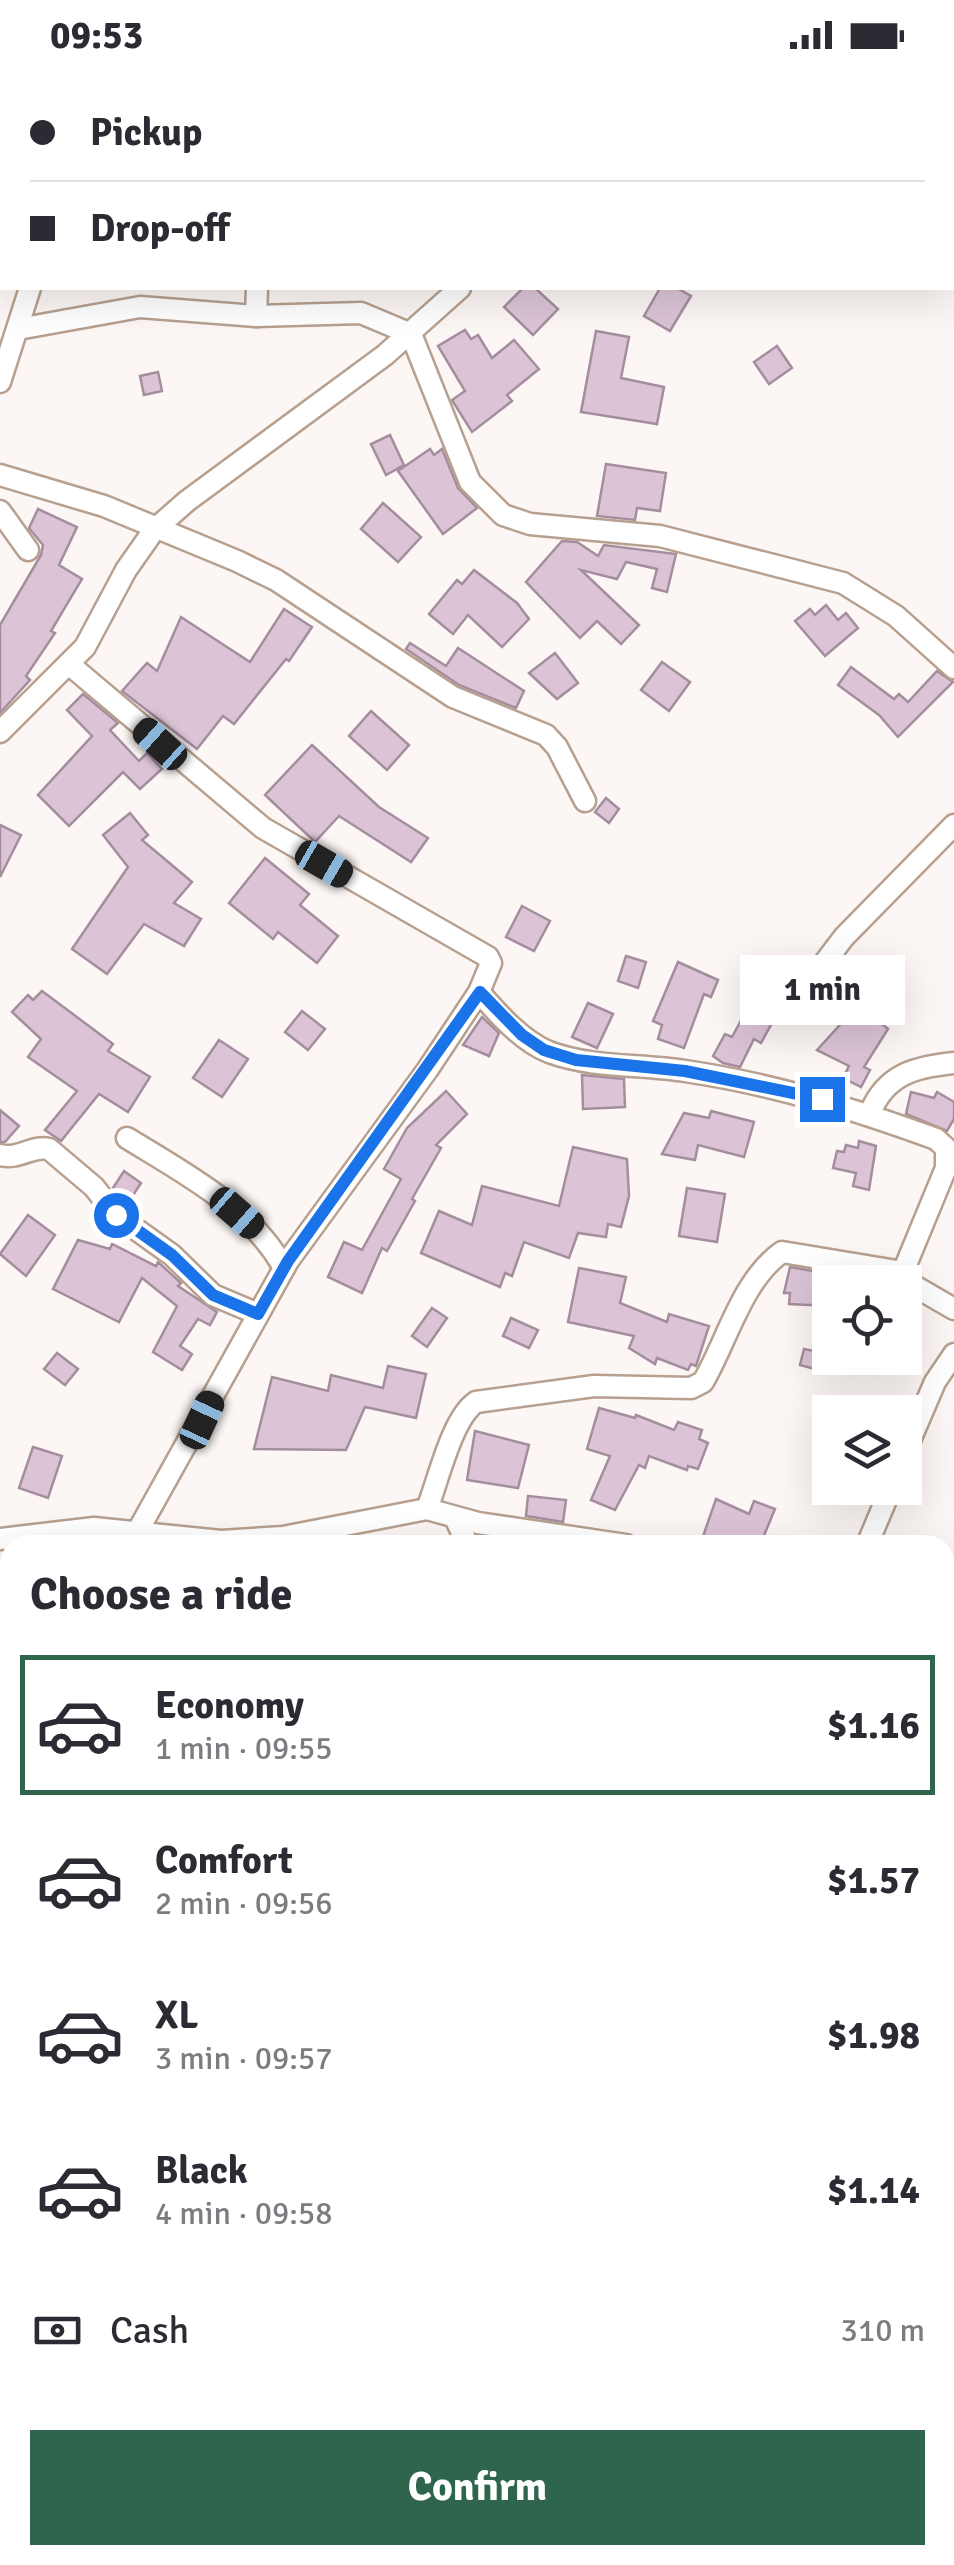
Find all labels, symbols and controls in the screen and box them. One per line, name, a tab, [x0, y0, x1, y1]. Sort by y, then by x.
text: 09:53	[50, 12, 143, 59]
text: Pickup	[90, 109, 202, 156]
text: Drop-off	[90, 205, 230, 252]
car	[128, 713, 192, 775]
car	[291, 836, 357, 892]
callout: 1 min	[740, 954, 904, 1024]
text: 1 min	[784, 970, 861, 1009]
route end	[800, 1077, 845, 1122]
car	[205, 1182, 269, 1244]
route start	[94, 1193, 139, 1238]
map controls	[812, 1265, 922, 1505]
button: locate	[812, 1265, 922, 1375]
car	[176, 1386, 228, 1454]
button: layers	[812, 1395, 922, 1505]
text: Choose a ride	[30, 1567, 293, 1622]
icon: car	[35, 1680, 125, 1770]
text: Economy	[155, 1682, 304, 1729]
text: $1.16	[827, 1702, 920, 1749]
text: 1 min · 09:55	[155, 1729, 333, 1768]
icon: car	[35, 1835, 125, 1925]
text: Comfort	[155, 1837, 293, 1884]
text: $1.57	[827, 1857, 920, 1904]
text: 2 min · 09:56	[155, 1884, 333, 1923]
icon: car	[35, 1990, 125, 2080]
text: XL	[155, 1992, 198, 2039]
text: $1.98	[827, 2012, 920, 2059]
text: 3 min · 09:57	[155, 2039, 333, 2078]
icon: car	[35, 2145, 125, 2235]
text: Black	[155, 2147, 248, 2194]
text: $1.14	[827, 2167, 920, 2214]
text: 4 min · 09:58	[155, 2194, 333, 2233]
icon: cash	[30, 2303, 85, 2358]
text: Cash	[110, 2307, 189, 2354]
text: 310 m	[841, 2311, 925, 2350]
button: Confirm	[30, 2430, 925, 2545]

